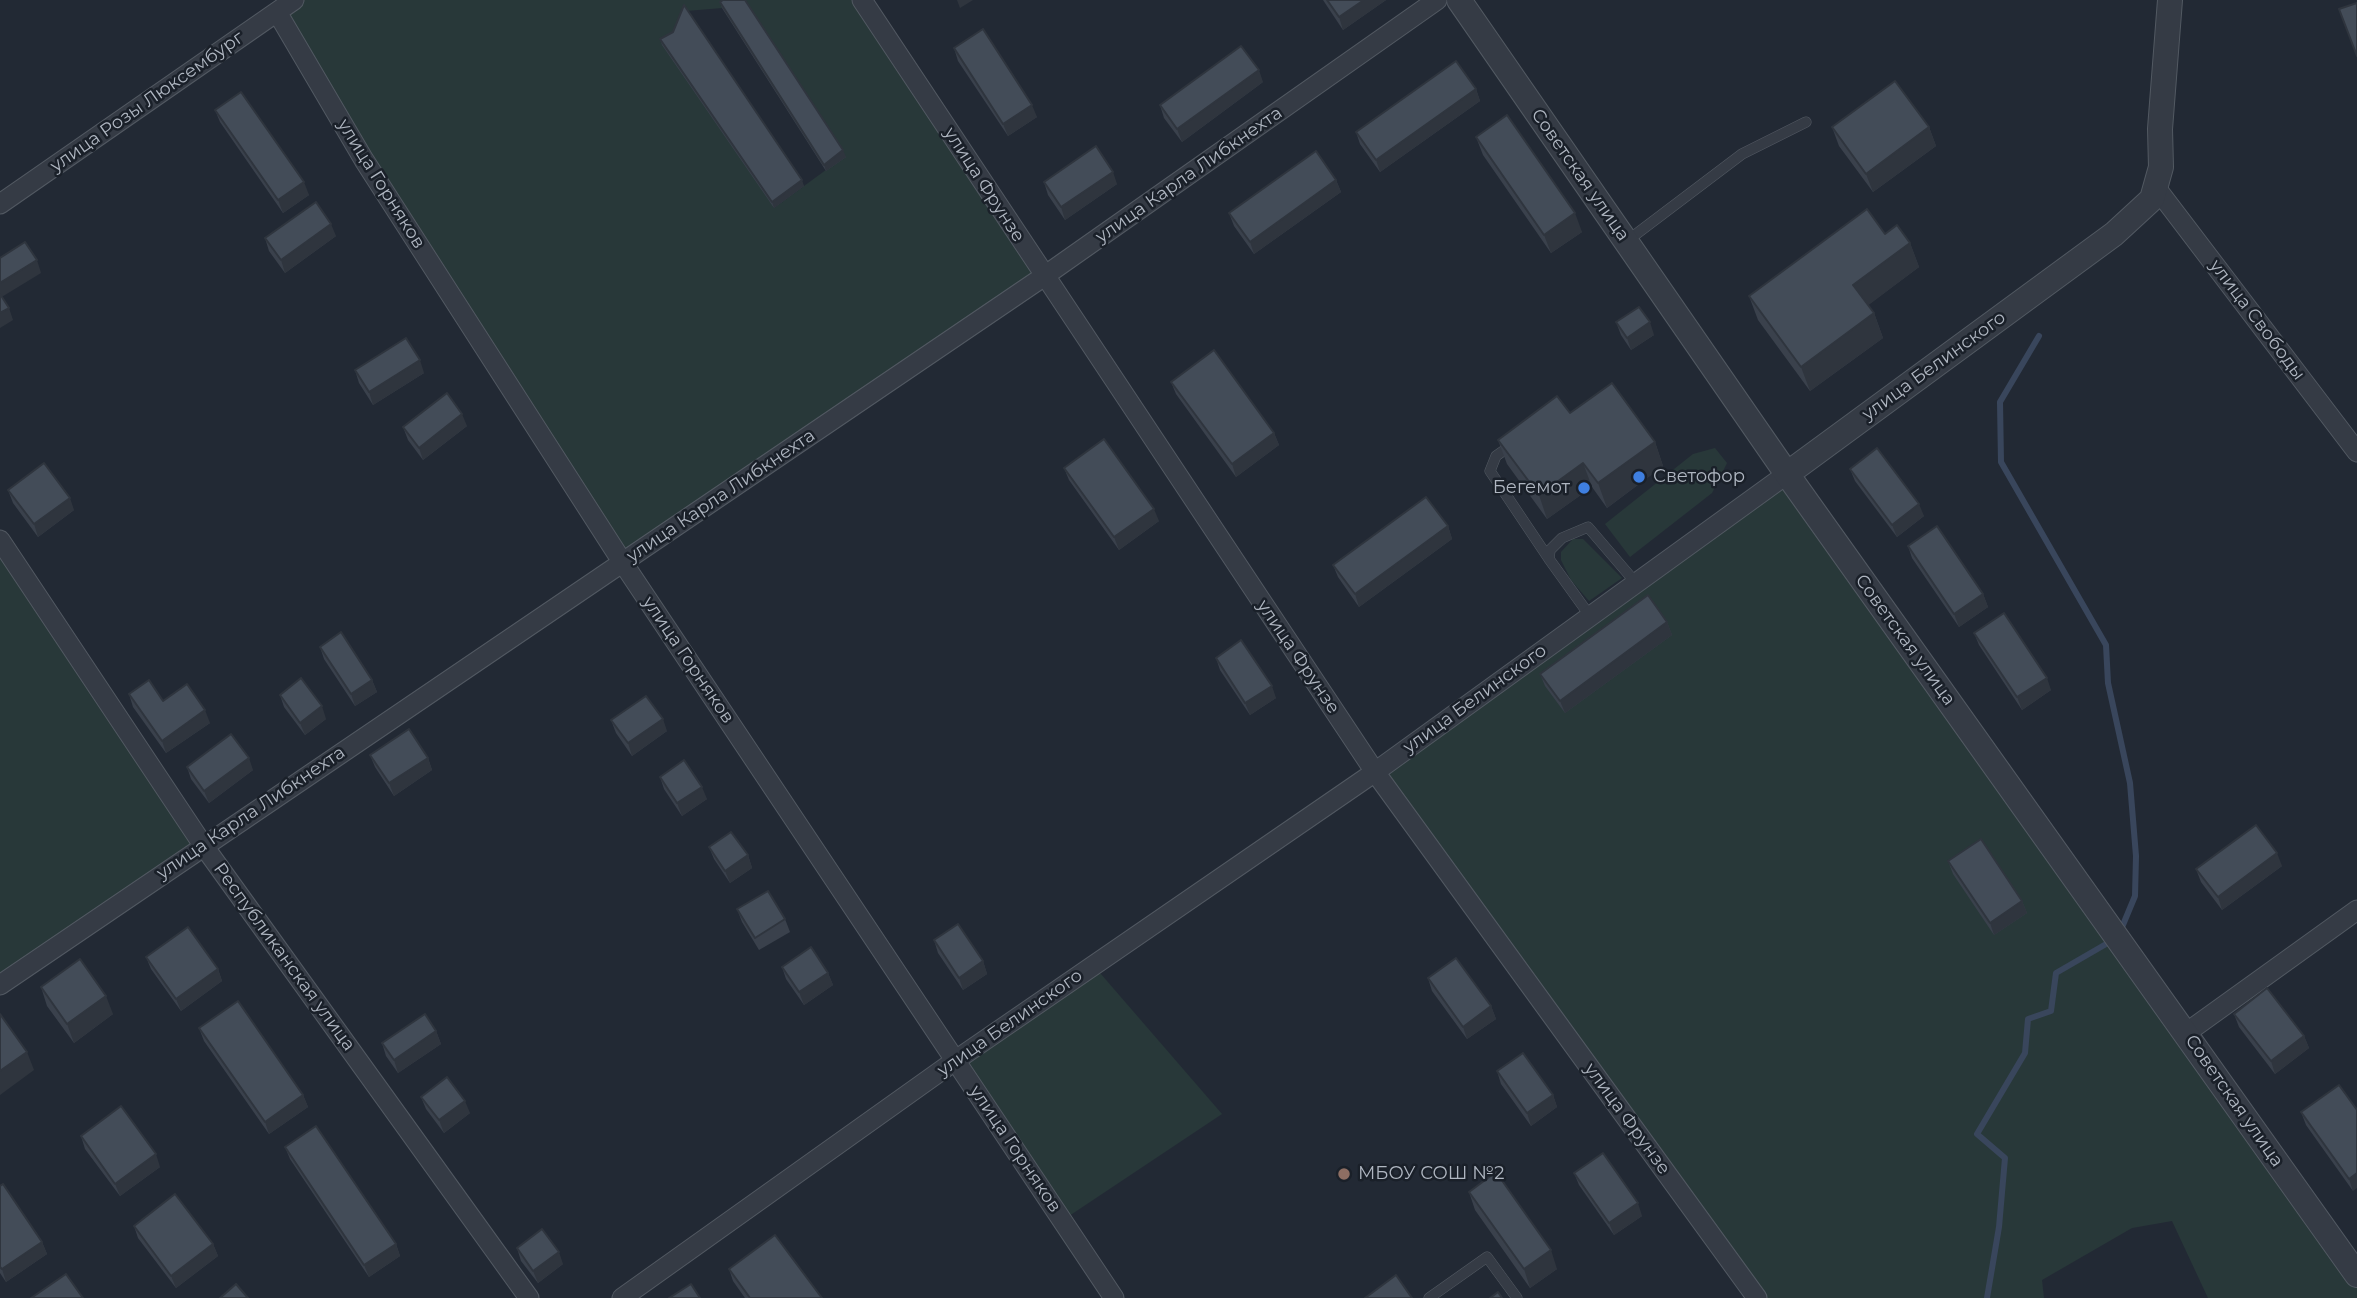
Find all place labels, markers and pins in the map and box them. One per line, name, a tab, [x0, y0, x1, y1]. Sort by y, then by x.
place label: Светофор	[1653, 466, 1745, 488]
marker: Светофор	[1631, 469, 1647, 485]
place label: Бегемот	[1493, 477, 1570, 499]
marker: Бегемот	[1576, 480, 1592, 496]
place label: МБОУ СОШ №2	[1358, 1163, 1504, 1185]
marker: МБОУ СОШ №2	[1336, 1166, 1352, 1182]

